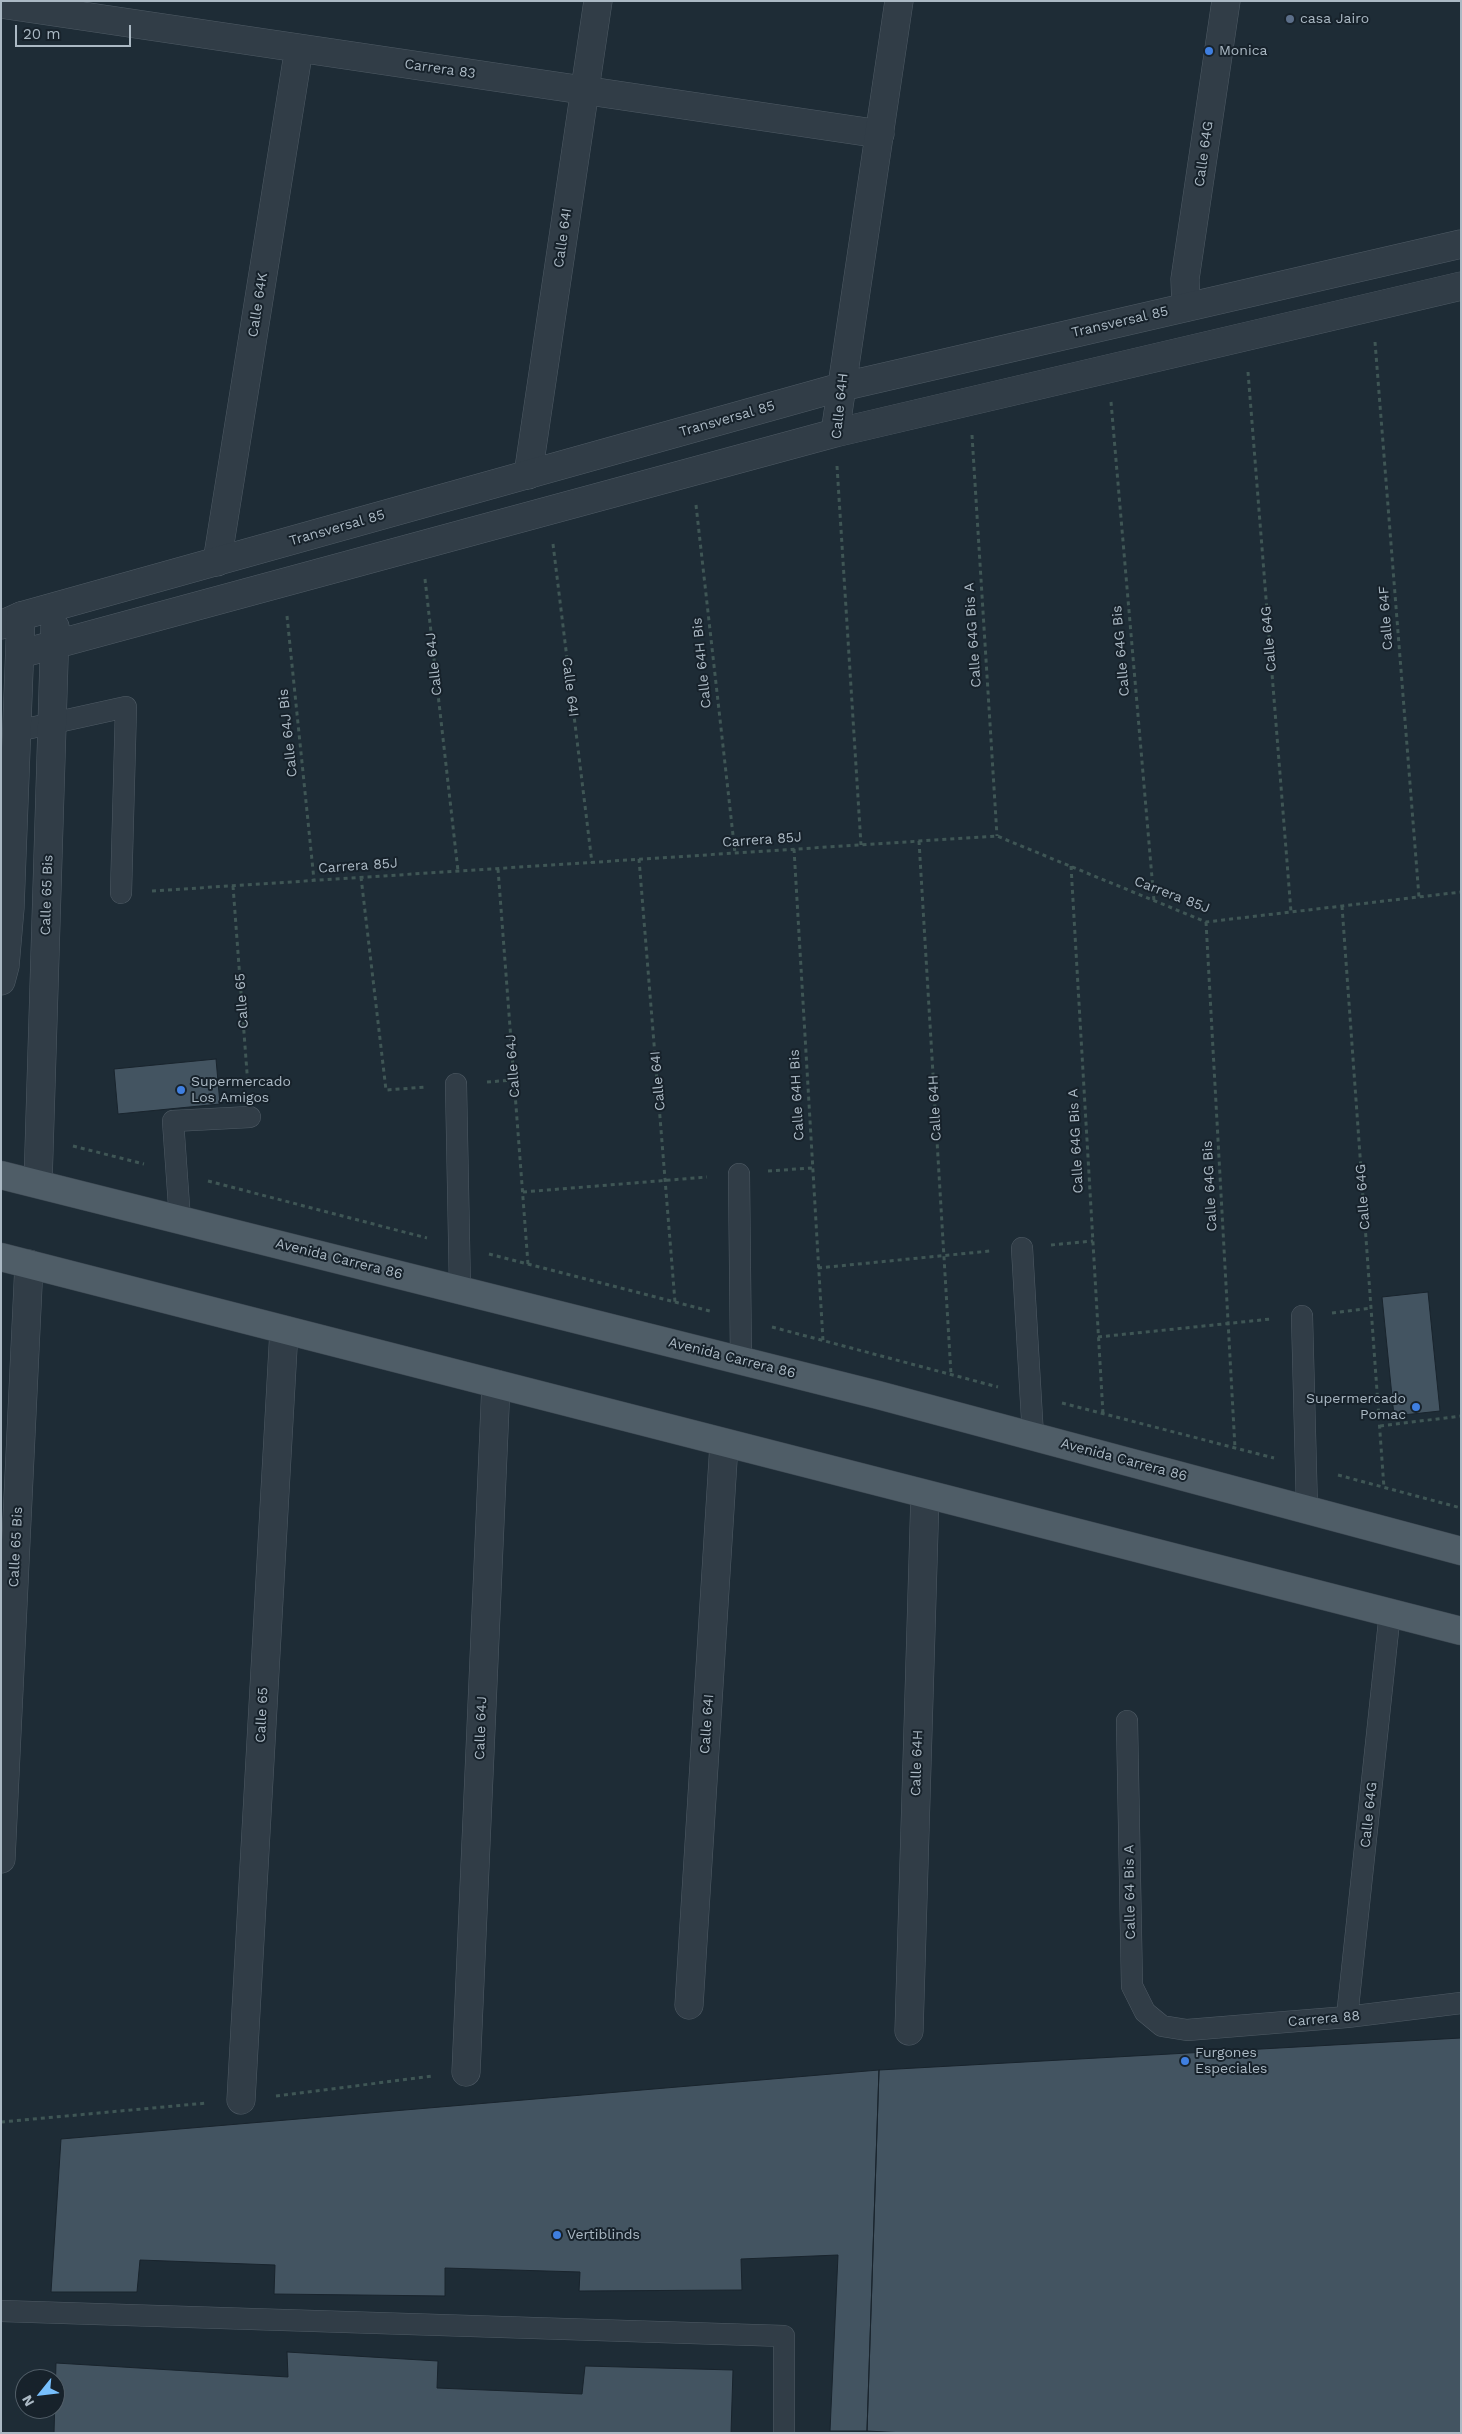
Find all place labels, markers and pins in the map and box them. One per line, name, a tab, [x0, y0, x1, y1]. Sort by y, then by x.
place label: casa Jairo	[1300, 11, 1369, 27]
marker: casa Jairo	[1284, 13, 1296, 25]
place label: Monica	[1219, 43, 1267, 59]
marker: Monica	[1203, 45, 1215, 57]
place label: Supermercado Los Amigos	[191, 1074, 291, 1106]
marker: Supermercado Los Amigos	[175, 1084, 187, 1096]
place label: Supermercado Pomac	[1306, 1391, 1406, 1424]
marker: Supermercado Pomac	[1410, 1401, 1422, 1413]
place label: Furgones Especiales	[1195, 2045, 1267, 2078]
marker: Furgones Especiales	[1179, 2055, 1191, 2067]
place label: Vertiblinds	[567, 2227, 640, 2243]
marker: Vertiblinds	[551, 2229, 563, 2241]

